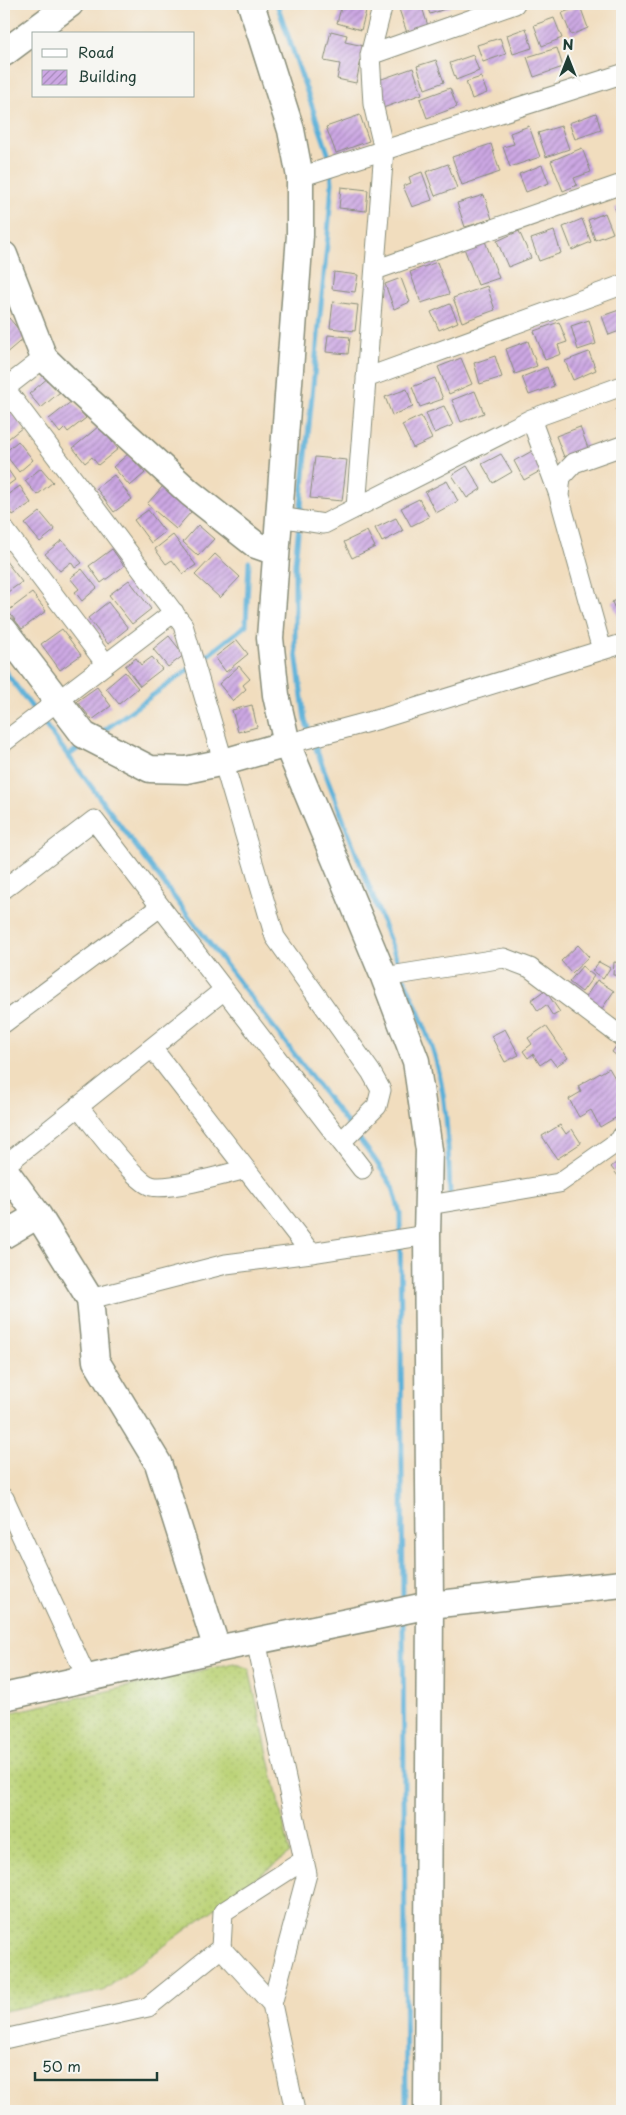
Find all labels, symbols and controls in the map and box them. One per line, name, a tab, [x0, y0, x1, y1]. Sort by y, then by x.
legend	[32, 32, 195, 98]
north arrow	[544, 32, 594, 82]
text: N	[562, 34, 574, 55]
text: Road	[78, 40, 114, 63]
text: Building	[78, 64, 137, 87]
scale bar	[35, 2050, 158, 2082]
text: 50 m	[42, 2054, 81, 2077]

